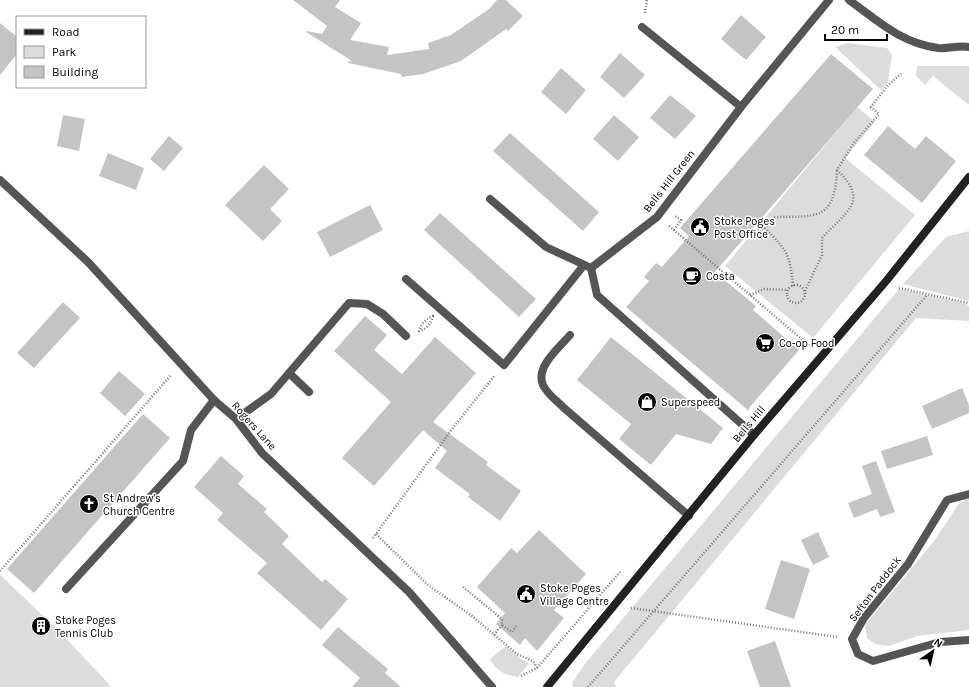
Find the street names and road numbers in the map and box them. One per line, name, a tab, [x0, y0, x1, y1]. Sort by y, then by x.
street label: Bells Hill Green	[641, 147, 697, 215]
street label: Rogers Lane	[229, 399, 279, 453]
street label: Bells Hill	[730, 403, 768, 445]
street label: Sefton Paddock	[846, 554, 904, 624]

